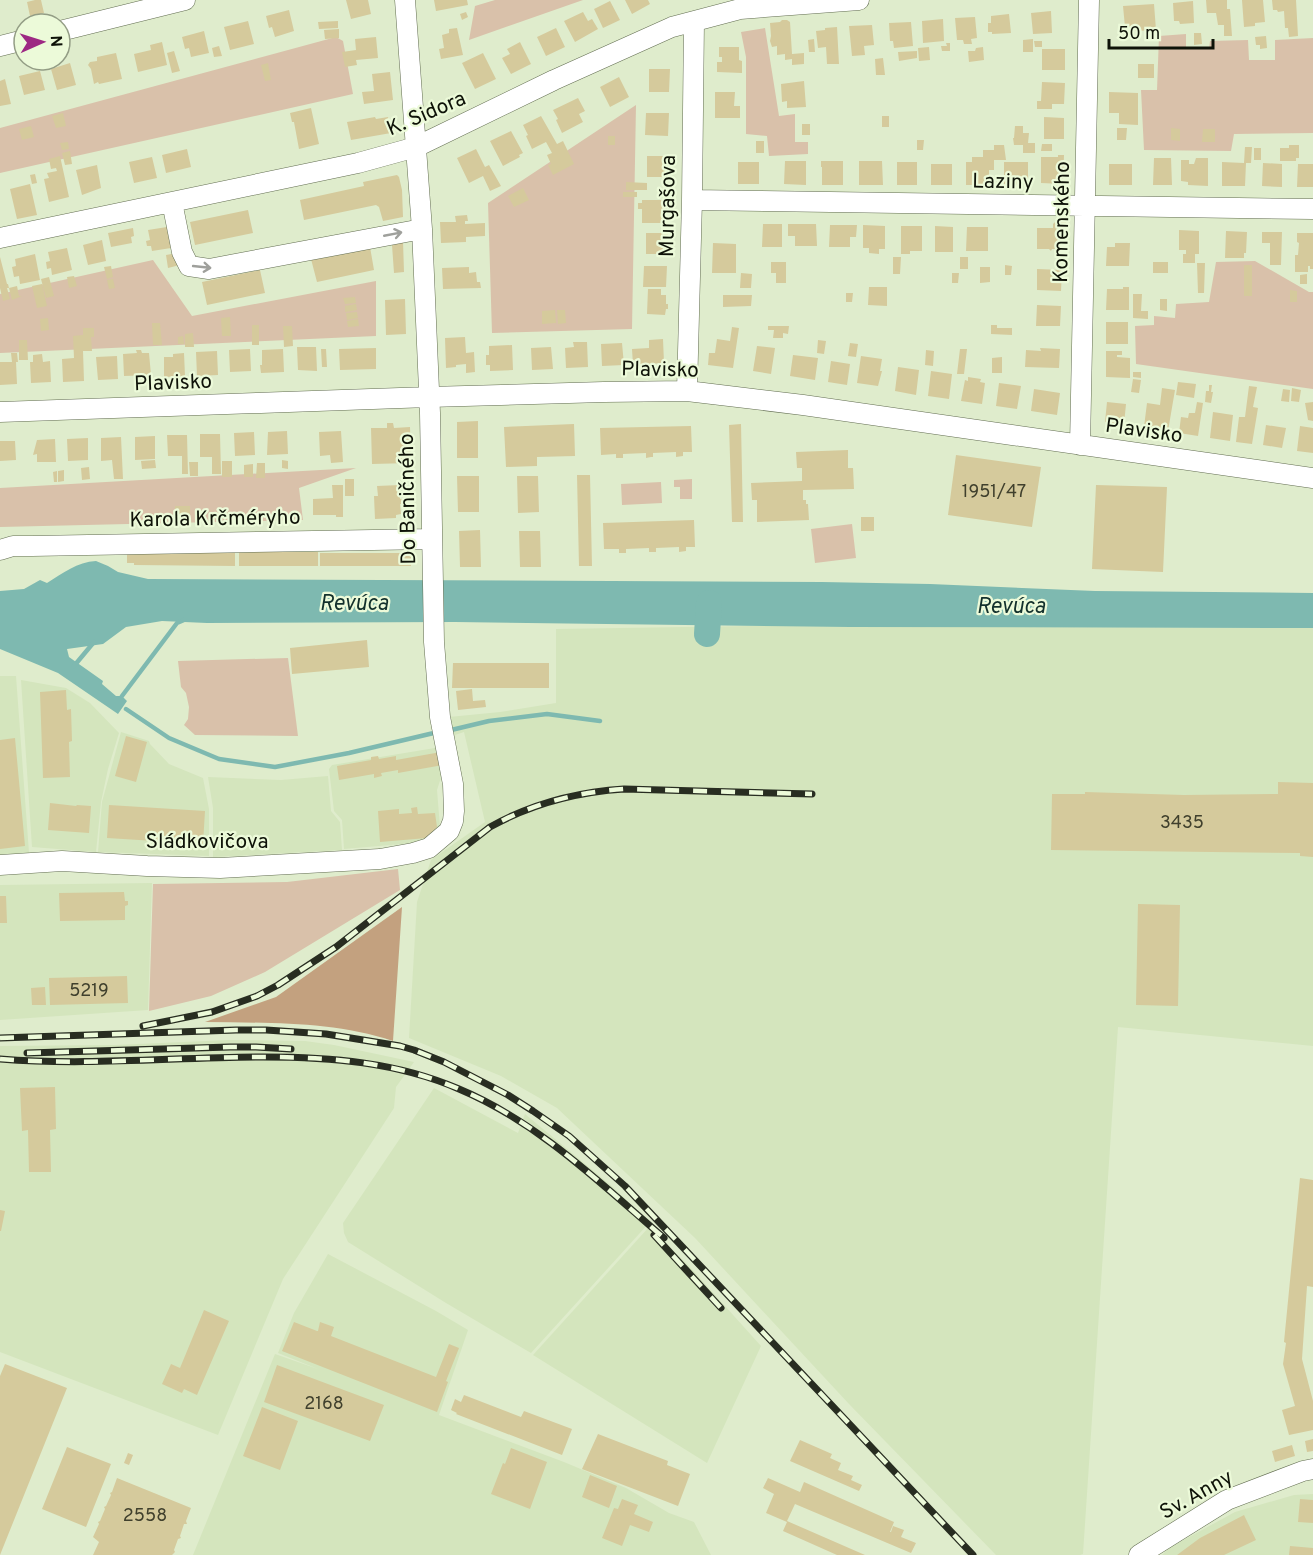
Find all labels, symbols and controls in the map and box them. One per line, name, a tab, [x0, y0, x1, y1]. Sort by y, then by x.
north arrow	[12, 12, 72, 72]
scale bar	[1109, 12, 1212, 50]
text: 50 m	[1118, 23, 1160, 46]
text: N	[45, 35, 65, 48]
street label: K. Sidora	[383, 86, 470, 143]
street label: Murgašova	[654, 155, 683, 257]
street label: Komenského	[1048, 161, 1077, 283]
street label: Laziny	[972, 168, 1034, 197]
one-way arrow	[383, 228, 402, 239]
one-way arrow	[191, 262, 211, 273]
street label: Plavisko	[621, 356, 699, 385]
street label: Plavisko	[134, 369, 212, 398]
street label: Plavisko	[1103, 413, 1184, 450]
street label: Do Baničného	[394, 433, 423, 565]
house number: 1951/47	[962, 481, 1026, 504]
street label: Karola Krčméryho	[129, 505, 301, 534]
water label: Revúca	[320, 591, 389, 618]
water label: Revúca	[977, 594, 1046, 621]
house number: 3435	[1160, 812, 1204, 835]
street label: Sládkovičova	[146, 829, 268, 856]
house number: 5219	[69, 980, 109, 1003]
house number: 2168	[304, 1393, 344, 1416]
street label: Sv. Anny	[1155, 1464, 1238, 1526]
house number: 2558	[123, 1505, 167, 1528]

